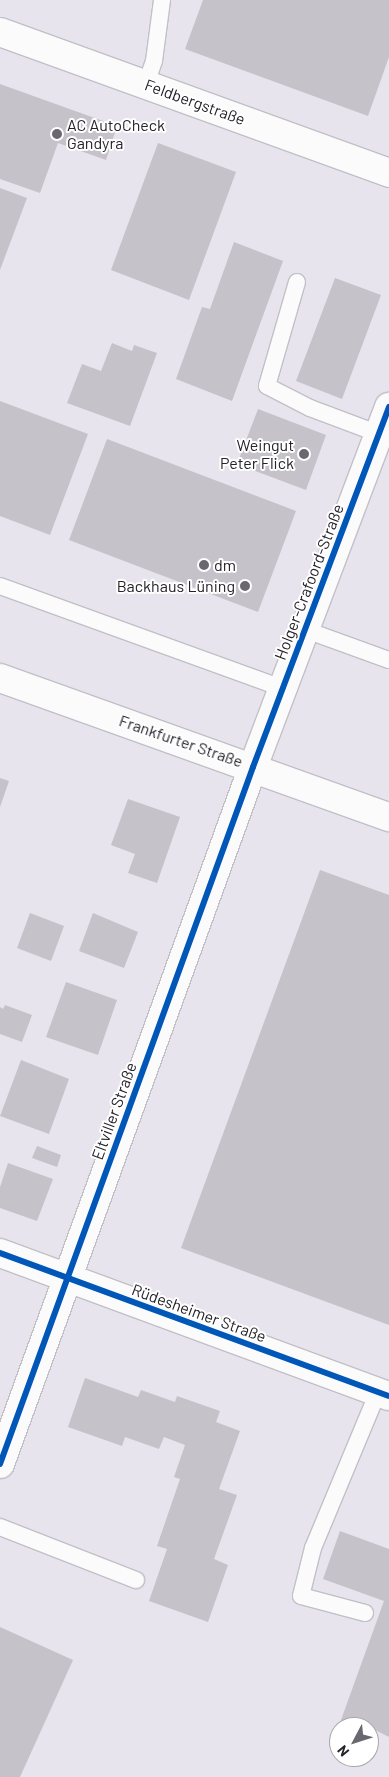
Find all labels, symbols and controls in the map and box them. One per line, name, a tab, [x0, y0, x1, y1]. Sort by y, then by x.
street label: Feldbergstraße	[142, 75, 248, 129]
place label: AC AutoCheck Gandyra	[67, 115, 165, 153]
marker: AC AutoCheck Gandyra	[51, 128, 63, 140]
place label: Weingut Peter Flick	[220, 435, 294, 473]
marker: Weingut Peter Flick	[298, 448, 310, 460]
street label: Holger-Crafoord-Straße	[270, 501, 348, 663]
place label: dm	[214, 555, 236, 575]
marker: dm	[198, 559, 210, 571]
place label: Backhaus Lüning	[117, 576, 235, 596]
marker: Backhaus Lüning	[239, 580, 251, 592]
street label: Frankfurter Straße	[117, 711, 245, 771]
street label: Eltviller Straße	[87, 1060, 141, 1162]
street label: Rüdesheimer Straße	[129, 1280, 269, 1346]
north arrow	[329, 1717, 379, 1767]
text: N	[333, 1742, 352, 1760]

